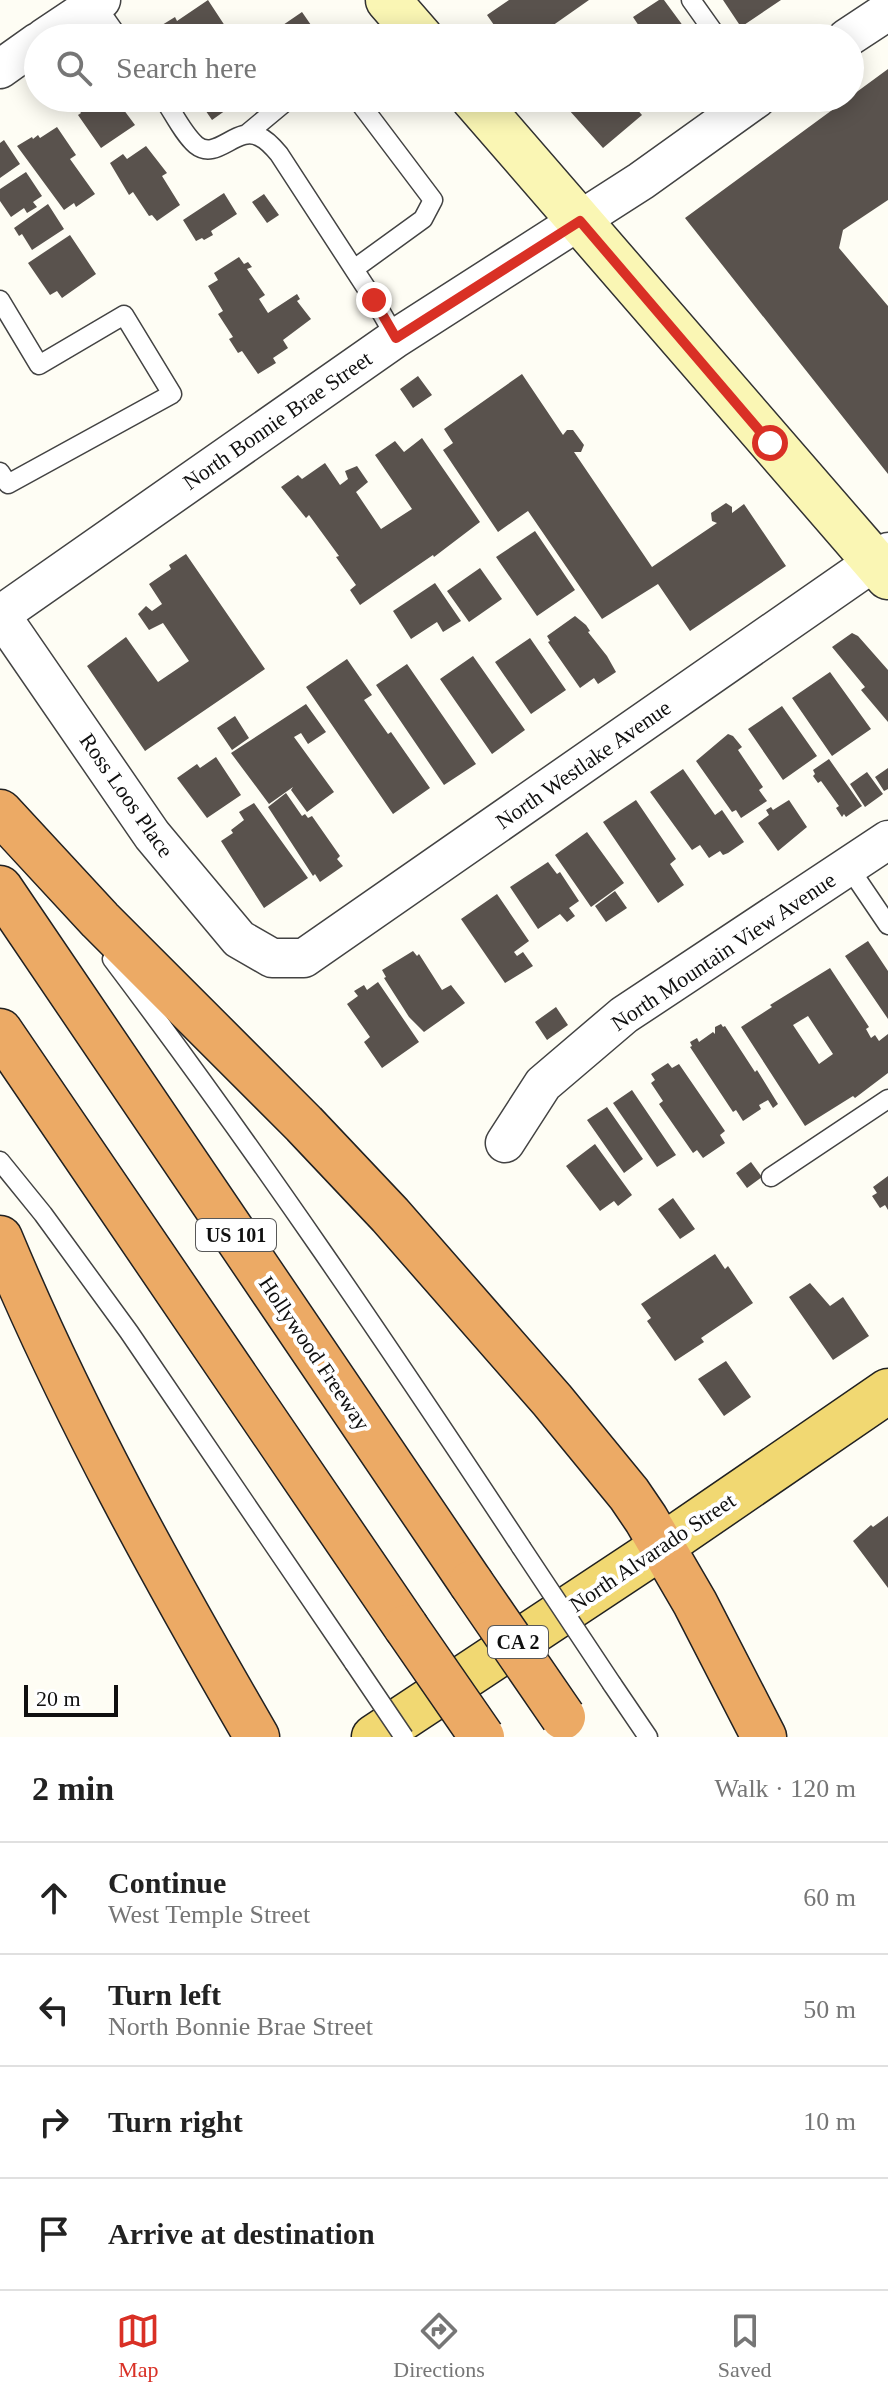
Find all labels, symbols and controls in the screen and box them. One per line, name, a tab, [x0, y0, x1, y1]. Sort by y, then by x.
search box	[24, 24, 864, 112]
icon: search	[52, 46, 96, 90]
text: Search here	[116, 51, 257, 84]
route end	[356, 282, 392, 318]
street label: North Bonnie Brae Street	[178, 346, 376, 495]
route start	[752, 425, 788, 461]
street label: North Westlake Avenue	[491, 695, 675, 834]
street label: Ross Loos Place	[75, 729, 179, 862]
street label: North Mountain View Avenue	[606, 867, 840, 1036]
road number: US 101	[196, 1219, 276, 1251]
street label: Hollywood Freeway	[254, 1272, 375, 1435]
street label: North Alvarado Street	[565, 1488, 740, 1617]
road number: CA 2	[488, 1626, 548, 1658]
scale bar	[24, 1681, 118, 1717]
text: 20 m	[36, 1686, 81, 1711]
text: 2 min	[32, 1770, 114, 1807]
text: Walk · 120 m	[714, 1774, 856, 1803]
text: Continue	[108, 1866, 226, 1899]
icon: ahead	[32, 1876, 76, 1920]
text: 60 m	[803, 1883, 856, 1912]
text: West Temple Street	[108, 1900, 310, 1929]
text: Turn left	[108, 1978, 221, 2011]
icon: left	[32, 1988, 76, 2032]
text: 50 m	[803, 1995, 856, 2024]
text: North Bonnie Brae Street	[108, 2012, 373, 2041]
icon: right	[32, 2100, 76, 2144]
text: Turn right	[108, 2105, 243, 2138]
text: 10 m	[803, 2107, 856, 2136]
icon: arrive	[32, 2212, 76, 2256]
text: Arrive at destination	[108, 2217, 375, 2250]
tab: Map	[116, 2309, 160, 2383]
tab: Directions	[393, 2309, 485, 2383]
tab: Saved	[718, 2309, 772, 2383]

